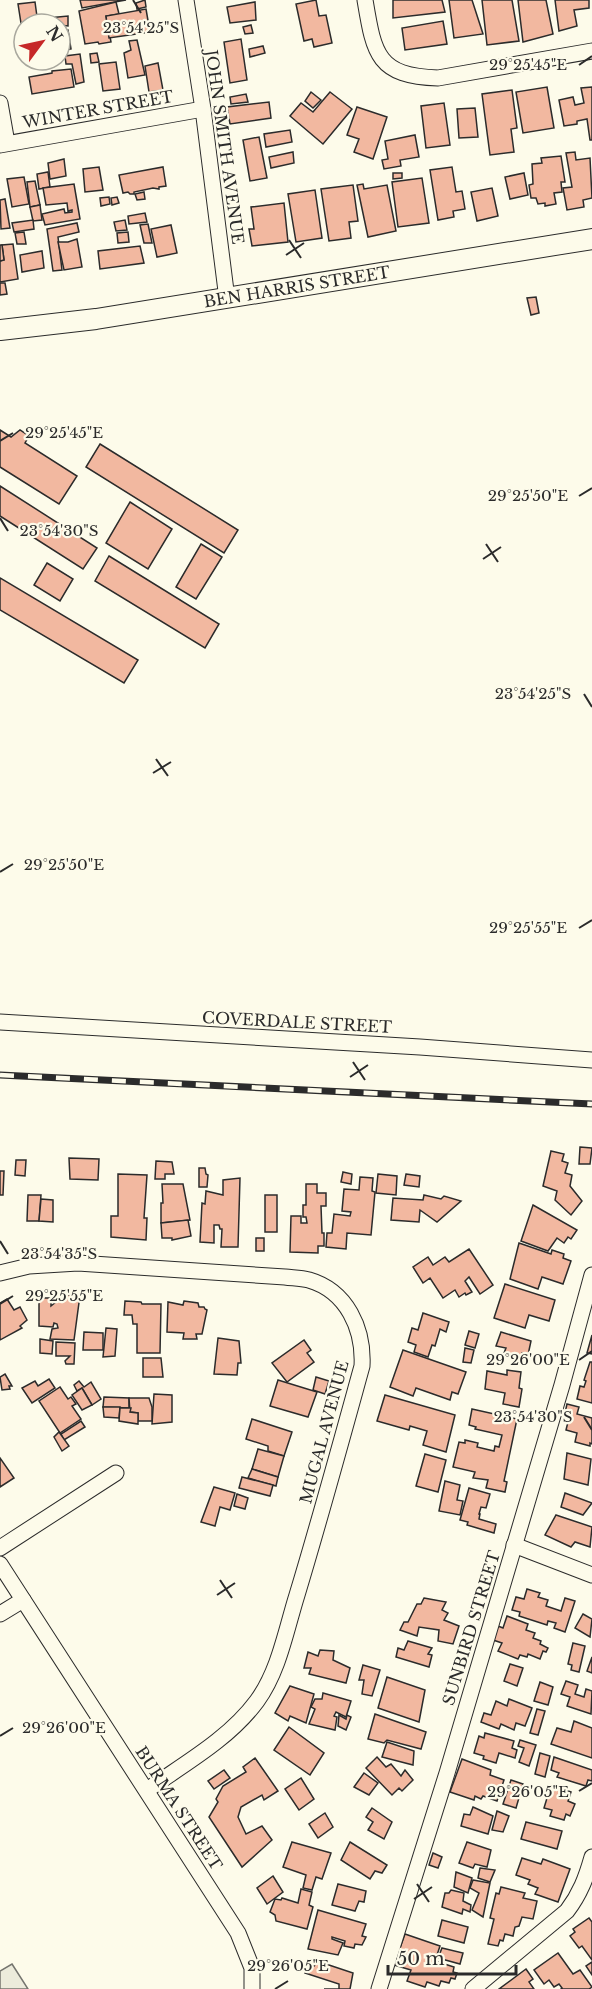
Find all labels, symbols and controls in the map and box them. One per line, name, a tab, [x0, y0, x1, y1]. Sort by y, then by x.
north arrow	[12, 12, 72, 72]
text: 23°54'25"S	[103, 18, 179, 37]
text: N	[42, 22, 67, 46]
street label: JOHN SMITH AVENUE	[201, 47, 249, 245]
text: 29°25'45"E	[489, 55, 567, 74]
street label: WINTER STREET	[20, 86, 175, 132]
street label: BEN HARRIS STREET	[202, 262, 392, 312]
text: 29°25'45"E	[25, 423, 103, 442]
text: 29°25'50"E	[488, 486, 568, 505]
text: 23°54'30"S	[20, 521, 98, 540]
text: 23°54'25"S	[495, 684, 571, 703]
text: 29°25'50"E	[24, 855, 104, 874]
text: 29°25'55"E	[489, 918, 567, 937]
street label: COVERDALE STREET	[202, 1007, 392, 1037]
text: 23°54'35"S	[21, 1244, 97, 1263]
text: 29°25'55"E	[25, 1286, 103, 1305]
text: 29°26'00"E	[486, 1350, 570, 1369]
street label: MUGAL AVENUE	[295, 1358, 353, 1506]
text: 23°54'30"S	[494, 1407, 572, 1426]
street label: SUNBIRD STREET	[438, 1548, 504, 1708]
text: 29°26'00"E	[22, 1718, 106, 1737]
street label: BURMA STREET	[131, 1742, 227, 1874]
text: 29°26'05"E	[487, 1782, 569, 1801]
scale bar	[388, 1938, 516, 1976]
text: 50 m	[397, 1948, 445, 1970]
text: 29°26'05"E	[247, 1956, 329, 1975]

